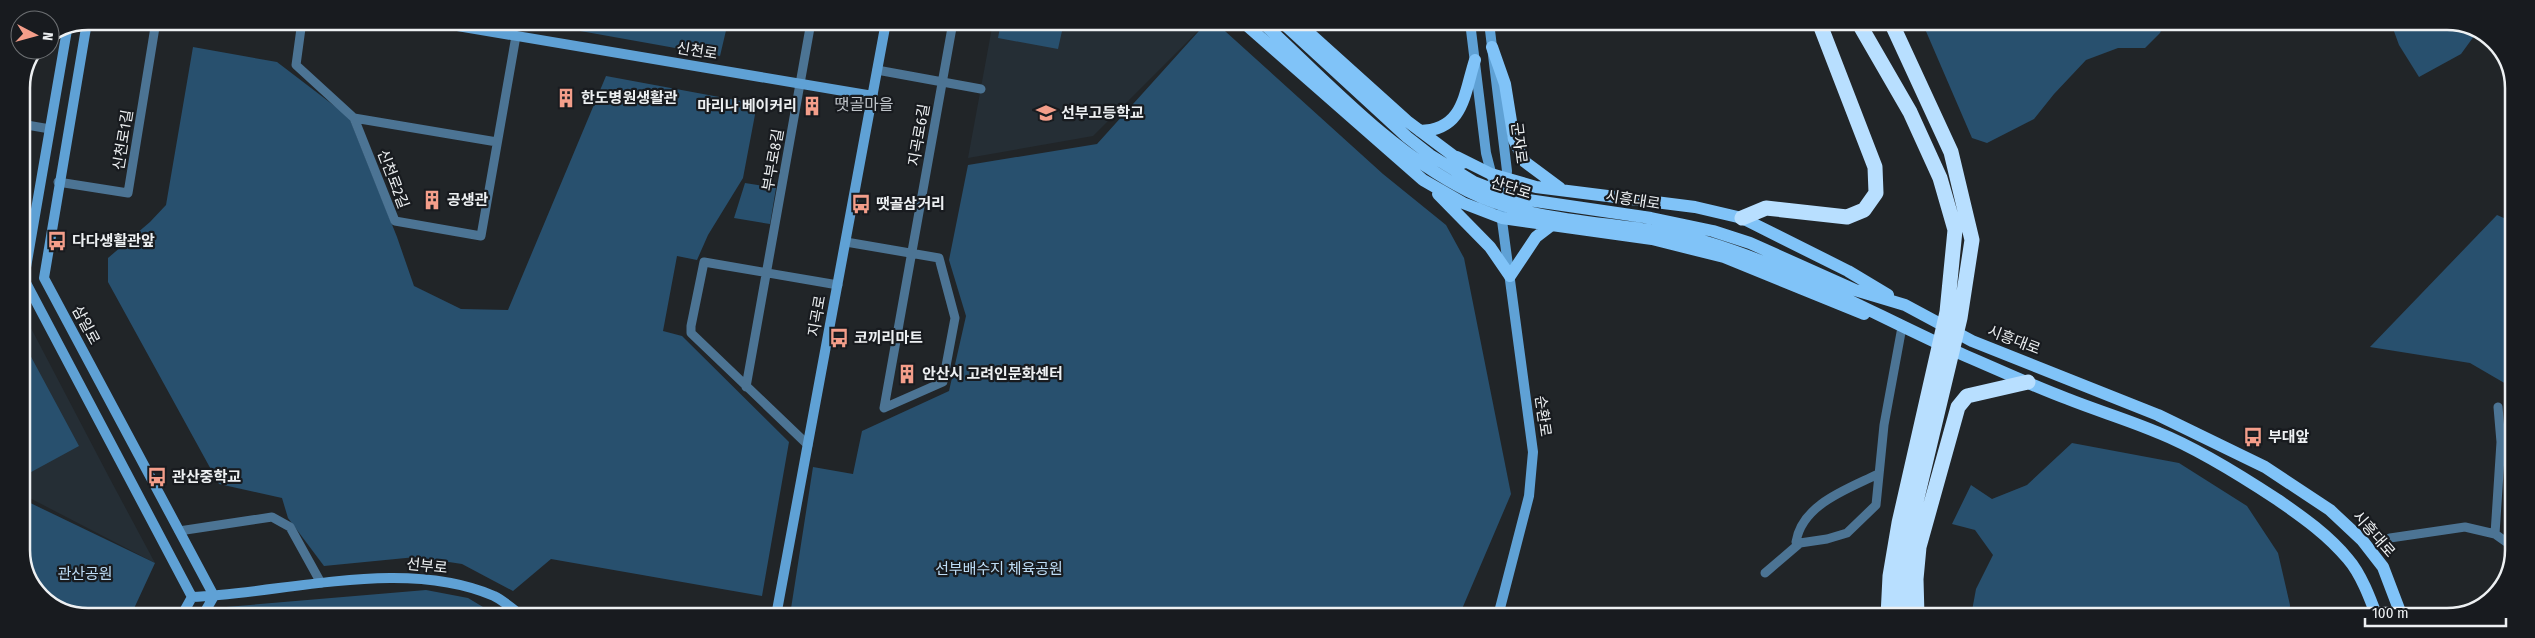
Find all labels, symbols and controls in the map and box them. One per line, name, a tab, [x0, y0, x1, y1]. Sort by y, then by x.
north arrow	[10, 10, 60, 60]
text: N	[39, 31, 56, 41]
street label: 신천로	[675, 39, 719, 63]
building icon: 한도병원생활관	[555, 87, 577, 109]
place label: 한도병원생활관	[581, 89, 678, 107]
building icon: 마리나 베이커리	[801, 95, 823, 117]
district label: 땟골마을	[835, 95, 893, 114]
place label: 마리나 베이커리	[697, 97, 797, 115]
school or university icon: 선부고등학교	[1035, 102, 1057, 124]
street label: 지곡로6길	[905, 103, 933, 167]
place label: 선부고등학교	[1061, 104, 1144, 122]
street label: 신천로1길	[109, 108, 137, 172]
street label: 군자로	[1508, 121, 1530, 165]
street label: 부부로8길	[759, 128, 787, 192]
street label: 신천로2길	[374, 147, 412, 211]
street label: 산단로	[1489, 173, 1533, 203]
street label: 시흥대로	[1604, 187, 1662, 213]
building icon: 공생관	[421, 189, 443, 211]
place label: 공생관	[447, 191, 489, 209]
bus stop icon: 땟골삼거리	[850, 193, 872, 215]
place label: 땟골삼거리	[876, 195, 945, 213]
bus stop icon: 다다생활관앞	[46, 230, 68, 252]
place label: 다다생활관앞	[72, 232, 155, 250]
street label: 지곡로	[805, 294, 829, 338]
street label: 삼일로	[68, 302, 104, 348]
street label: 시흥대로	[1985, 322, 2043, 358]
bus stop icon: 코끼리마트	[828, 327, 850, 349]
place label: 코끼리마트	[854, 329, 923, 347]
building icon: 안산시 고려인문화센터	[896, 363, 918, 385]
place label: 안산시 고려인문화센터	[922, 365, 1063, 383]
street label: 순환로	[1531, 394, 1555, 438]
bus stop icon: 부대앞	[2242, 426, 2264, 448]
place label: 부대앞	[2268, 428, 2310, 446]
bus stop icon: 관산중학교	[146, 466, 168, 488]
place label: 관산중학교	[172, 468, 241, 486]
street label: 시흥대로	[2349, 507, 2399, 561]
street label: 선부로	[405, 555, 449, 577]
park label: 선부배수지 체육공원	[935, 560, 1063, 578]
park label: 관산공원	[57, 565, 113, 583]
scale bar	[2365, 596, 2506, 628]
text: 100 m	[2372, 604, 2409, 622]

